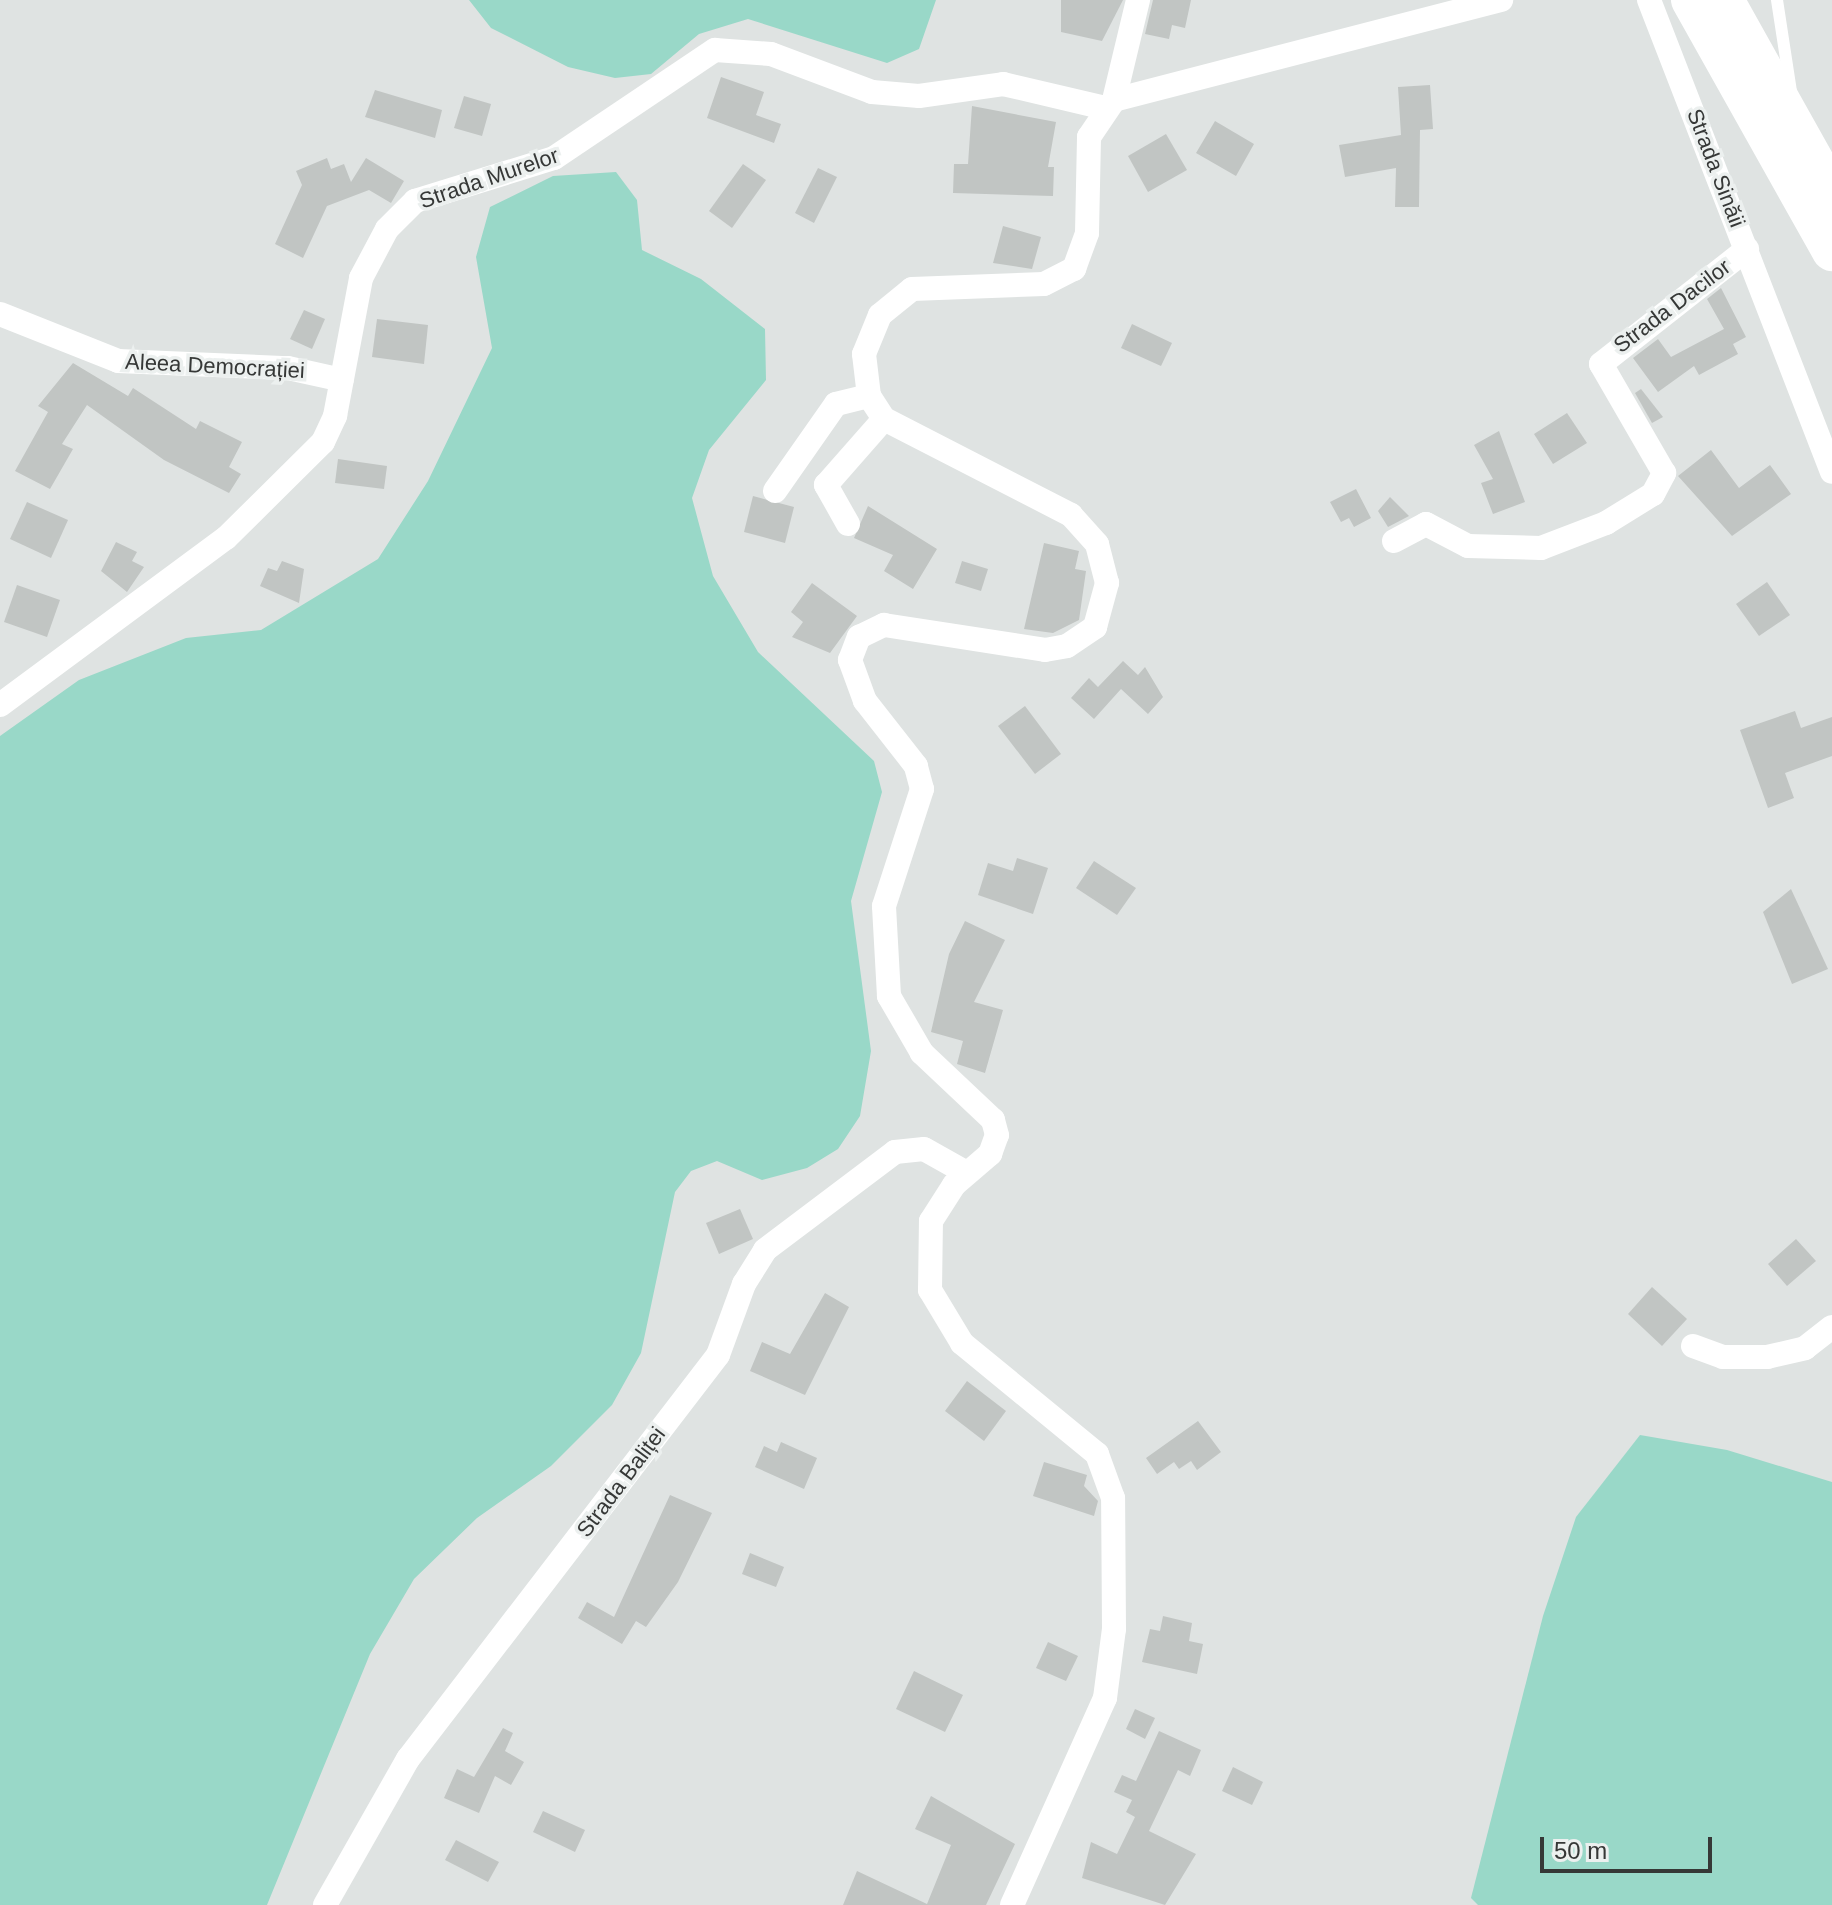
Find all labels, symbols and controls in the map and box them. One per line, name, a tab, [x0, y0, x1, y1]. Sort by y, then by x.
street label: Strada Sinăii	[1681, 105, 1751, 231]
street label: Strada Murelor	[416, 142, 562, 214]
street label: Strada Dacilor	[1608, 254, 1736, 358]
street label: Aleea Democrației	[125, 348, 305, 384]
street label: Strada Baliței	[571, 1422, 671, 1542]
scale bar	[1544, 1821, 1716, 1871]
text: 50 m	[1554, 1837, 1607, 1864]

